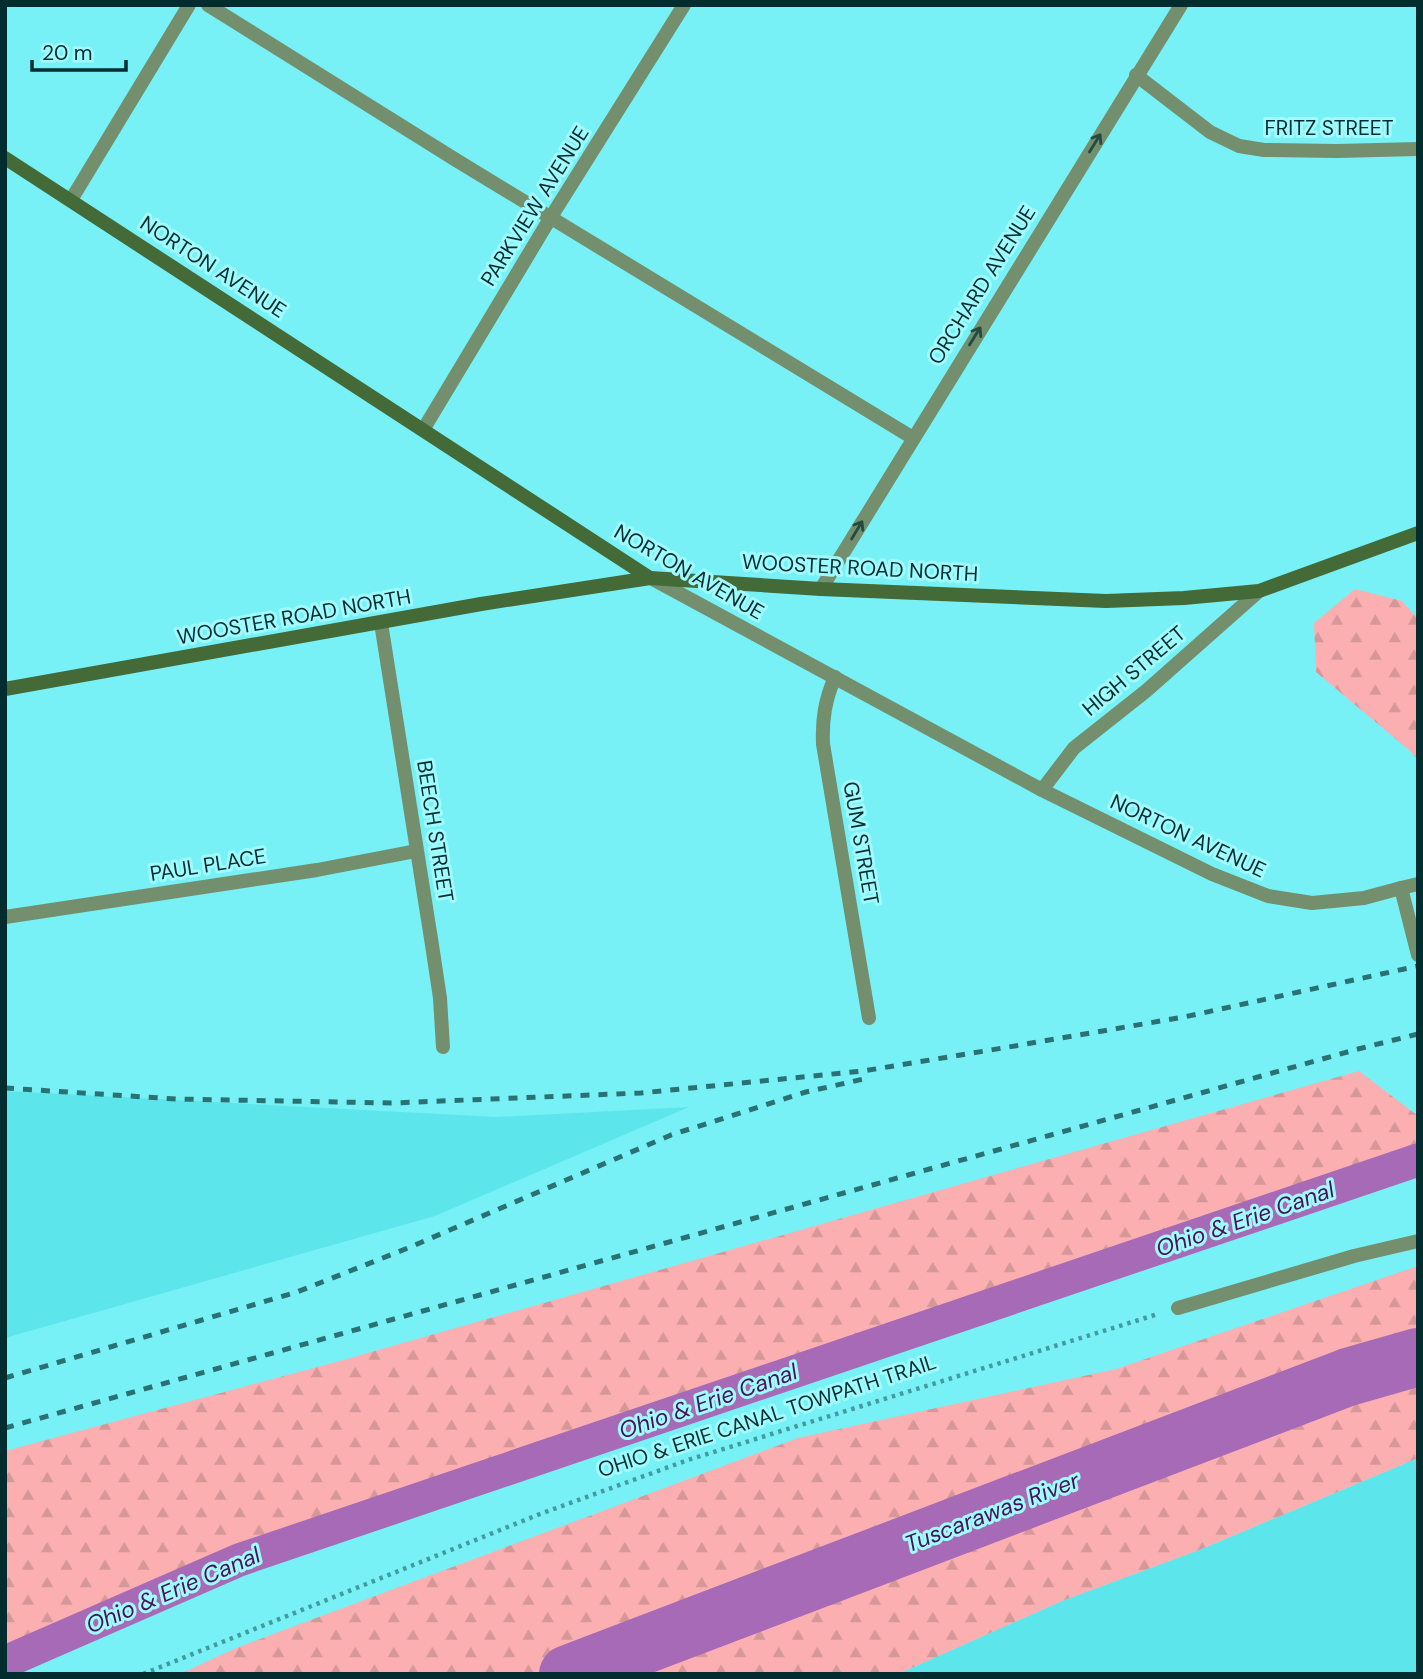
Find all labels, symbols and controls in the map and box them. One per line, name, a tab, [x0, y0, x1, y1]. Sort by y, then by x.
scale bar	[32, 28, 126, 72]
text: 20 m	[42, 39, 93, 67]
street label: FRITZ STREET	[1265, 114, 1394, 142]
street label: PARKVIEW AVENUE	[474, 121, 596, 291]
one-way arrow	[1088, 133, 1102, 153]
street label: ORCHARD AVENUE	[922, 200, 1042, 370]
street label: NORTON AVENUE	[135, 209, 291, 325]
one-way arrow	[969, 327, 983, 347]
street label: NORTON AVENUE	[609, 518, 769, 626]
one-way arrow	[850, 521, 864, 541]
street label: WOOSTER ROAD NORTH	[741, 548, 979, 588]
street label: WOOSTER ROAD NORTH	[175, 583, 413, 651]
street label: HIGH STREET	[1077, 619, 1192, 722]
street label: BEECH STREET	[410, 758, 460, 904]
street label: GUM STREET	[836, 779, 886, 907]
street label: NORTON AVENUE	[1106, 788, 1270, 884]
street label: PAUL PLACE	[148, 842, 268, 888]
water label: Ohio & Erie Canal	[1152, 1174, 1339, 1264]
street label: OHIO & ERIE CANAL TOWPATH TRAIL	[594, 1348, 940, 1484]
water label: Ohio & Erie Canal	[615, 1356, 802, 1446]
water label: Tuscarawas River	[901, 1464, 1085, 1559]
water label: Ohio & Erie Canal	[81, 1539, 266, 1640]

